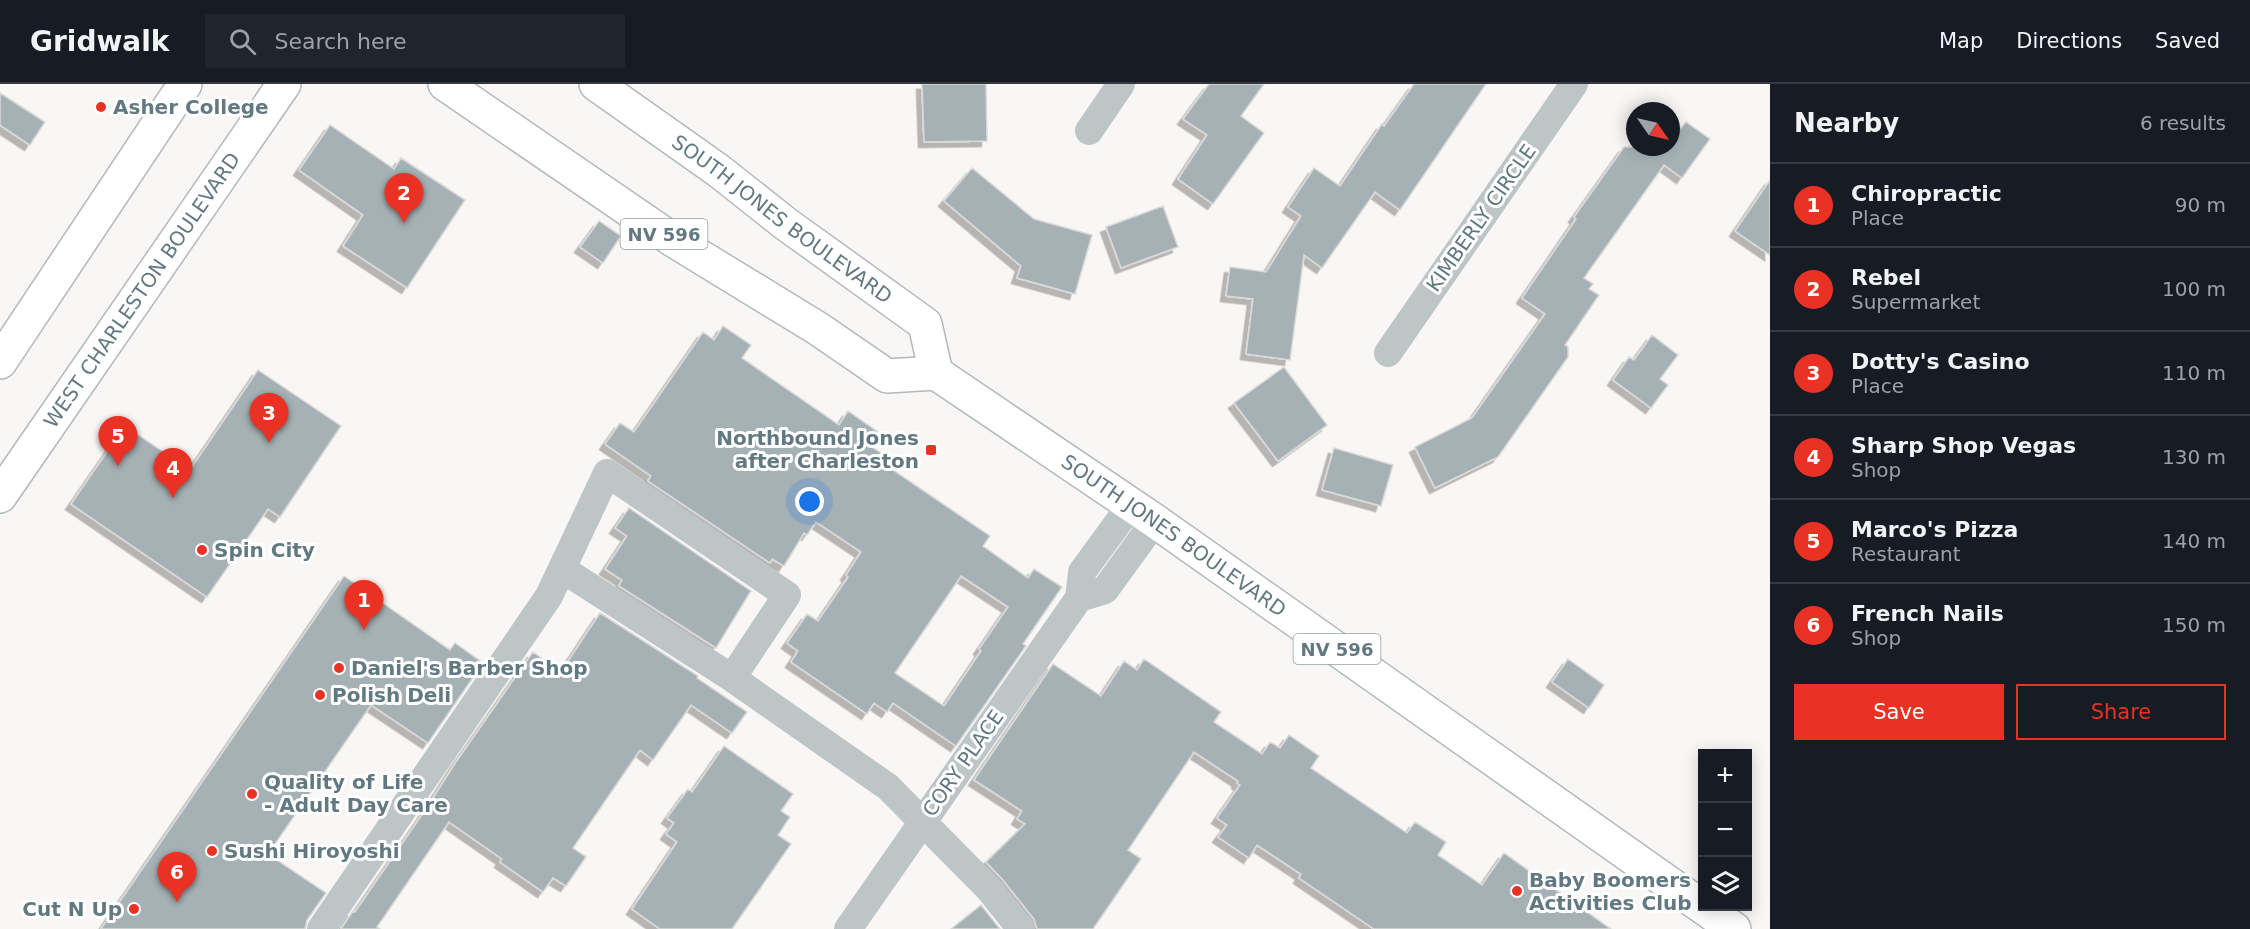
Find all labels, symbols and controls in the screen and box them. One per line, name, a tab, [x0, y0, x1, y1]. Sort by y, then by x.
search box	[205, 14, 625, 68]
text: Gridwalk	[30, 25, 169, 58]
icon: search	[226, 25, 259, 58]
text: Search here	[274, 29, 407, 54]
text: Map	[1939, 29, 1983, 53]
text: Directions	[2016, 29, 2122, 53]
text: Saved	[2155, 29, 2220, 53]
place label: Asher College	[113, 95, 269, 119]
marker: Asher College	[94, 100, 108, 114]
north arrow	[1626, 102, 1680, 156]
text: Nearby	[1794, 108, 1899, 138]
text: 6 results	[2140, 111, 2226, 135]
street label: SOUTH JONES BOULEVARD	[667, 130, 897, 308]
street label: KIMBERLY CIRCLE	[1421, 140, 1541, 296]
street label: WEST CHARLESTON BOULEVARD	[39, 148, 245, 432]
pin: 2	[384, 174, 424, 223]
text: Chiropractic	[1851, 181, 2002, 206]
text: 1	[1807, 193, 1820, 217]
text: 90 m	[2175, 193, 2226, 217]
text: Place	[1851, 206, 1904, 230]
road number: NV 596	[620, 219, 708, 249]
text: Rebel	[1851, 265, 1921, 290]
text: 2	[1807, 277, 1820, 301]
text: 100 m	[2162, 277, 2226, 301]
text: Supermarket	[1851, 290, 1980, 314]
text: Dotty's Casino	[1851, 349, 2030, 374]
text: 3	[1807, 361, 1820, 385]
text: 110 m	[2162, 361, 2226, 385]
text: Place	[1851, 374, 1904, 398]
pin: 3	[250, 394, 288, 443]
pin: 5	[98, 416, 138, 466]
place label: Northbound Jones after Charleston	[716, 426, 919, 473]
text: Sharp Shop Vegas	[1851, 433, 2076, 458]
marker: Northbound Jones after Charleston	[924, 443, 938, 457]
text: 4	[1807, 445, 1820, 469]
text: 130 m	[2162, 445, 2226, 469]
pin: 4	[154, 448, 192, 498]
street label: SOUTH JONES BOULEVARD	[1057, 449, 1291, 622]
text: Shop	[1851, 458, 1901, 482]
your location	[795, 487, 824, 516]
text: Marco's Pizza	[1851, 517, 2018, 542]
text: 5	[1807, 529, 1820, 553]
text: 140 m	[2162, 529, 2226, 553]
place label: Spin City	[214, 538, 315, 562]
text: Restaurant	[1851, 542, 1961, 566]
marker: Spin City	[195, 543, 209, 557]
pin: 1	[344, 580, 384, 630]
text: French Nails	[1851, 601, 2004, 626]
text: 6	[1807, 613, 1820, 637]
text: 150 m	[2162, 613, 2226, 637]
text: Shop	[1851, 626, 1901, 650]
road number: NV 596	[1294, 634, 1380, 664]
place label: Daniel's Barber Shop	[351, 656, 588, 680]
marker: Daniel's Barber Shop	[332, 661, 346, 675]
place label: Polish Deli	[332, 683, 451, 707]
button: Save	[1794, 684, 2004, 740]
button: Share	[2016, 684, 2226, 740]
marker: Polish Deli	[313, 688, 327, 702]
street label: CORY PLACE	[917, 705, 1009, 821]
map controls	[1698, 749, 1752, 911]
button: +	[1698, 749, 1752, 803]
place label: Quality of Life - Adult Day Care	[264, 770, 448, 817]
marker: Quality of Life - Adult Day Care	[245, 787, 259, 801]
button: −	[1698, 803, 1752, 857]
place label: Sushi Hiroyoshi	[224, 839, 400, 863]
marker: Sushi Hiroyoshi	[205, 844, 219, 858]
pin: 6	[158, 852, 196, 902]
button: layers	[1698, 857, 1752, 911]
place label: Baby Boomers Activities Club	[1529, 868, 1692, 915]
marker: Baby Boomers Activities Club	[1510, 884, 1524, 898]
place label: Cut N Up	[22, 897, 122, 921]
marker: Cut N Up	[127, 902, 141, 916]

